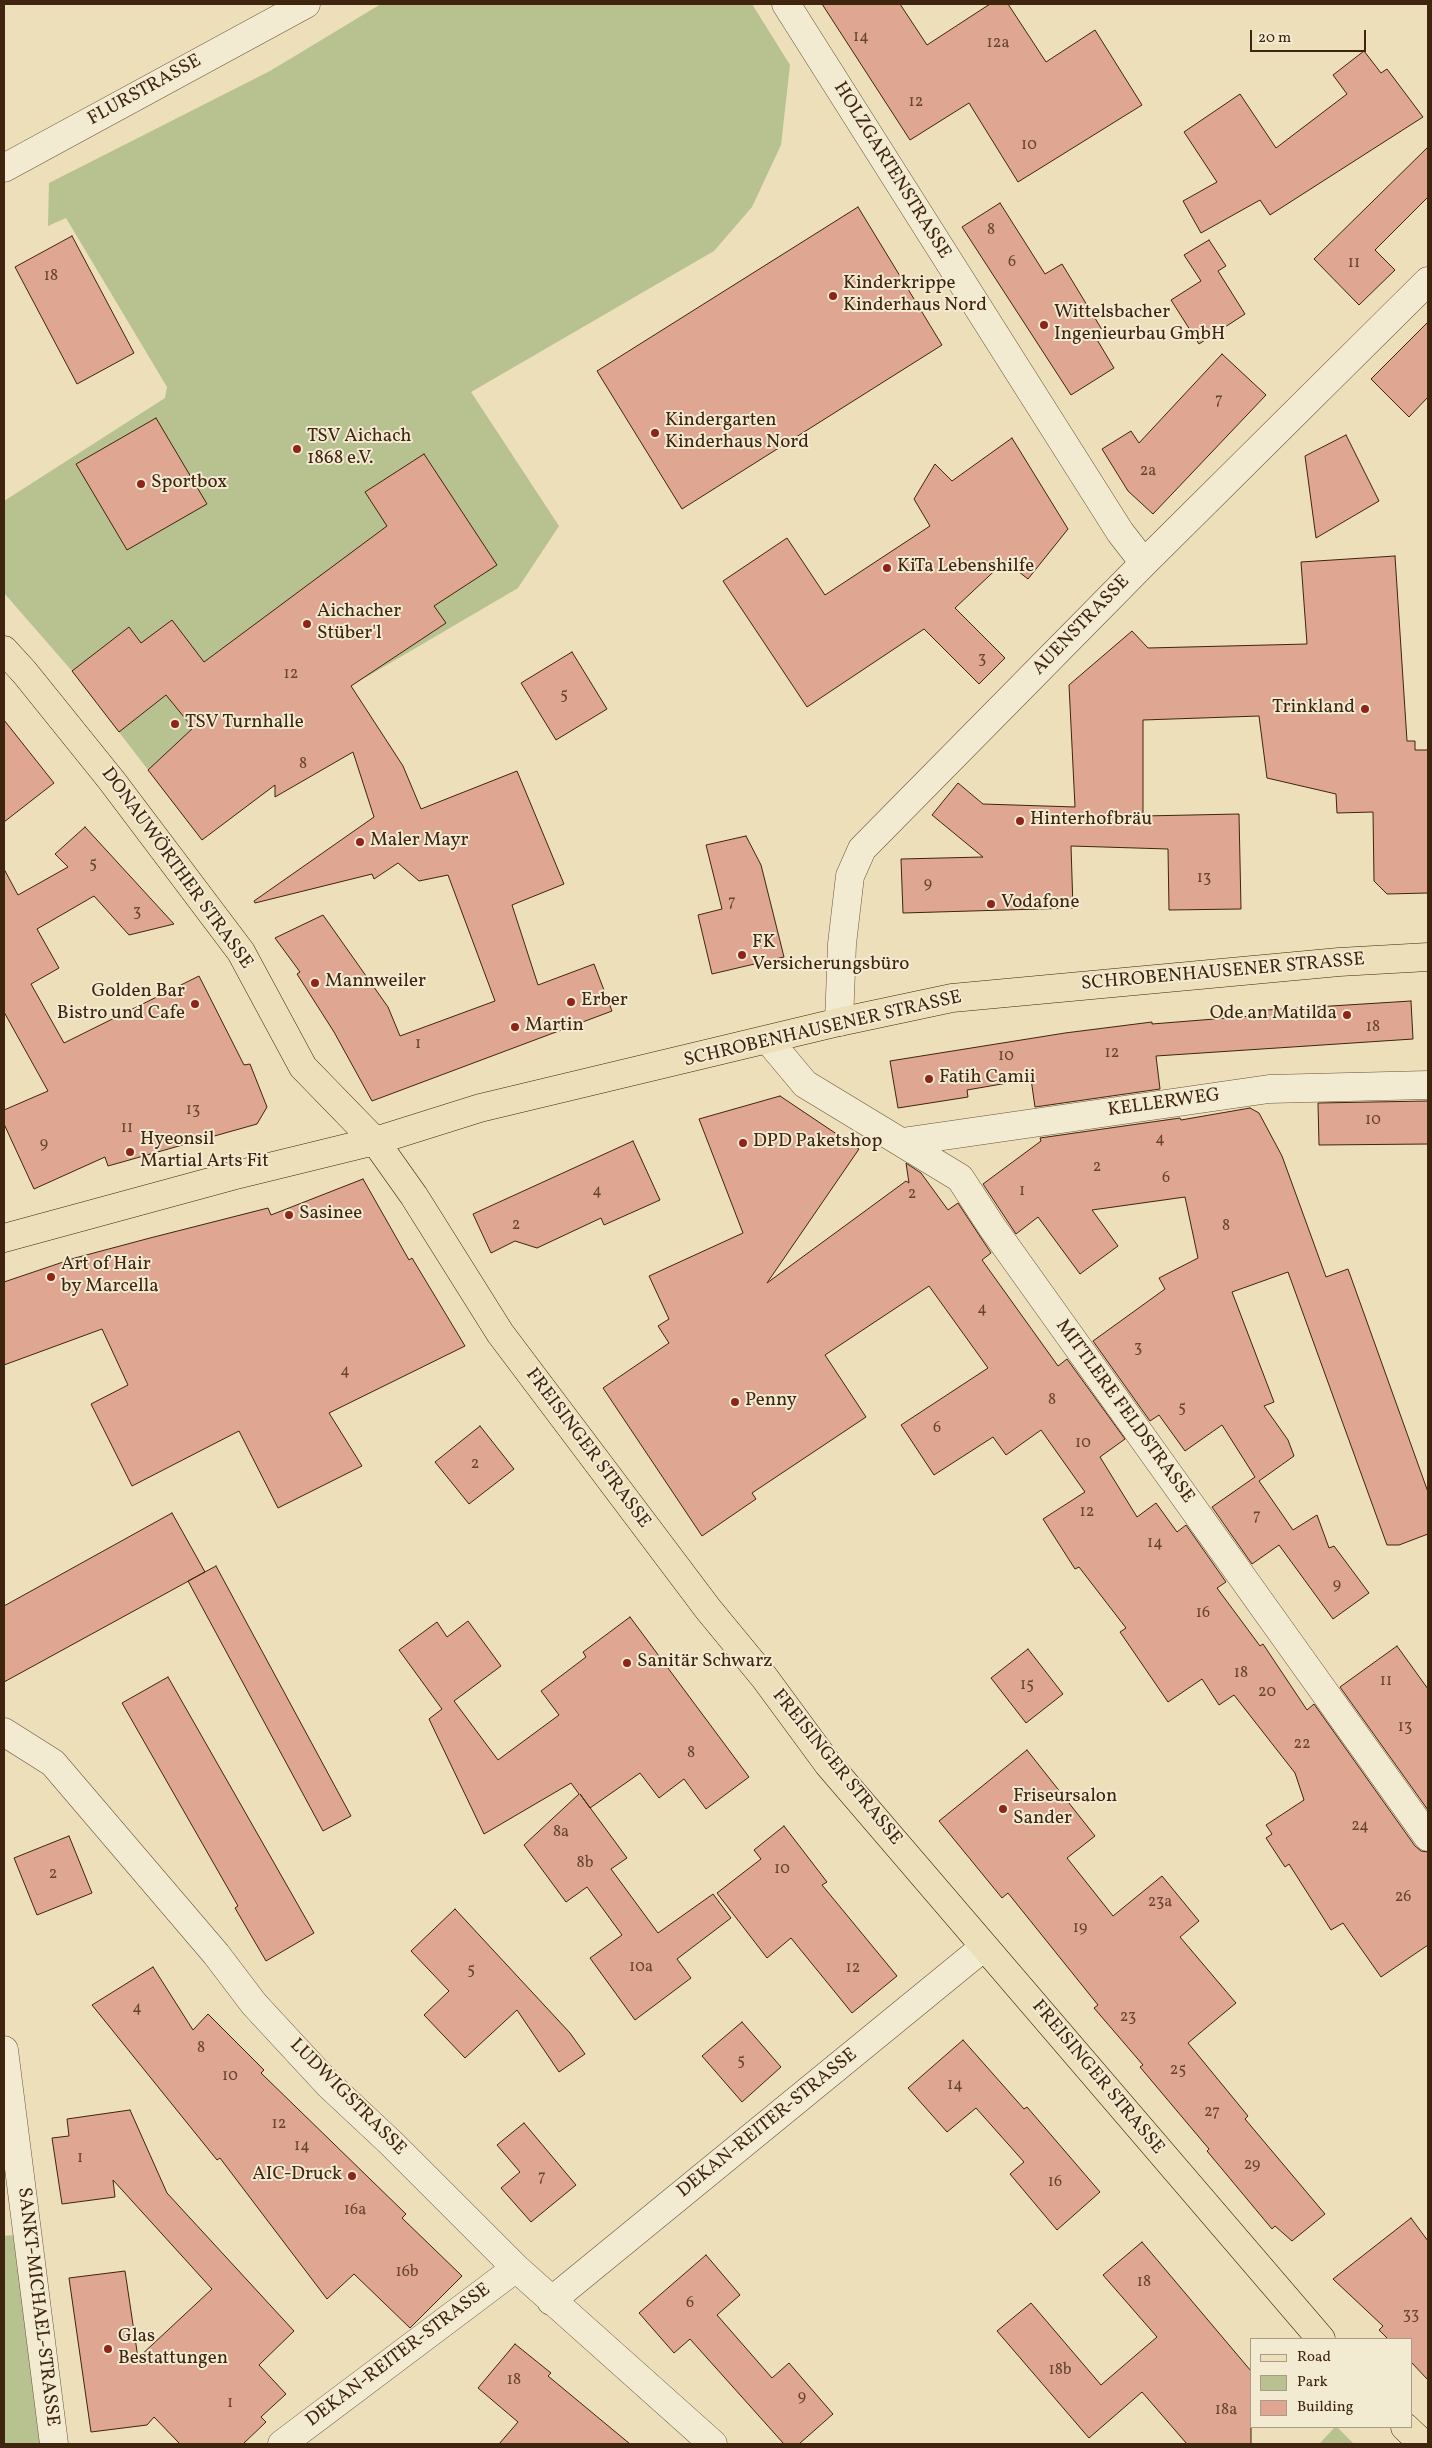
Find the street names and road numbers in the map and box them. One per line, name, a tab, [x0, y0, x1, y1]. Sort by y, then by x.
street label: FLURSTRASSE	[84, 50, 206, 132]
street label: HOLZGARTENSTRASSE	[827, 78, 955, 264]
street label: AUENSTRASSE	[1029, 571, 1135, 681]
street label: DONAUWÖRTHER STRASSE	[95, 764, 257, 974]
street label: SCHROBENHAUSENER STRASSE	[1080, 949, 1366, 997]
street label: SCHROBENHAUSENER STRASSE	[682, 987, 964, 1073]
street label: KELLERWEG	[1106, 1085, 1222, 1123]
street label: MITTLERE FELDSTRASSE	[1050, 1316, 1198, 1508]
street label: FREISINGER STRASSE	[519, 1365, 655, 1533]
street label: FREISINGER STRASSE	[766, 1685, 906, 1851]
street label: FREISINGER STRASSE	[1026, 1996, 1168, 2160]
street label: LUDWIGSTRASSE	[284, 2035, 410, 2161]
street label: DEKAN-REITER-STRASSE	[673, 2044, 863, 2204]
street label: SANKT-MICHAEL-STRASSE	[11, 2186, 63, 2428]
street label: DEKAN-REITER-STRASSE	[302, 2279, 496, 2433]

